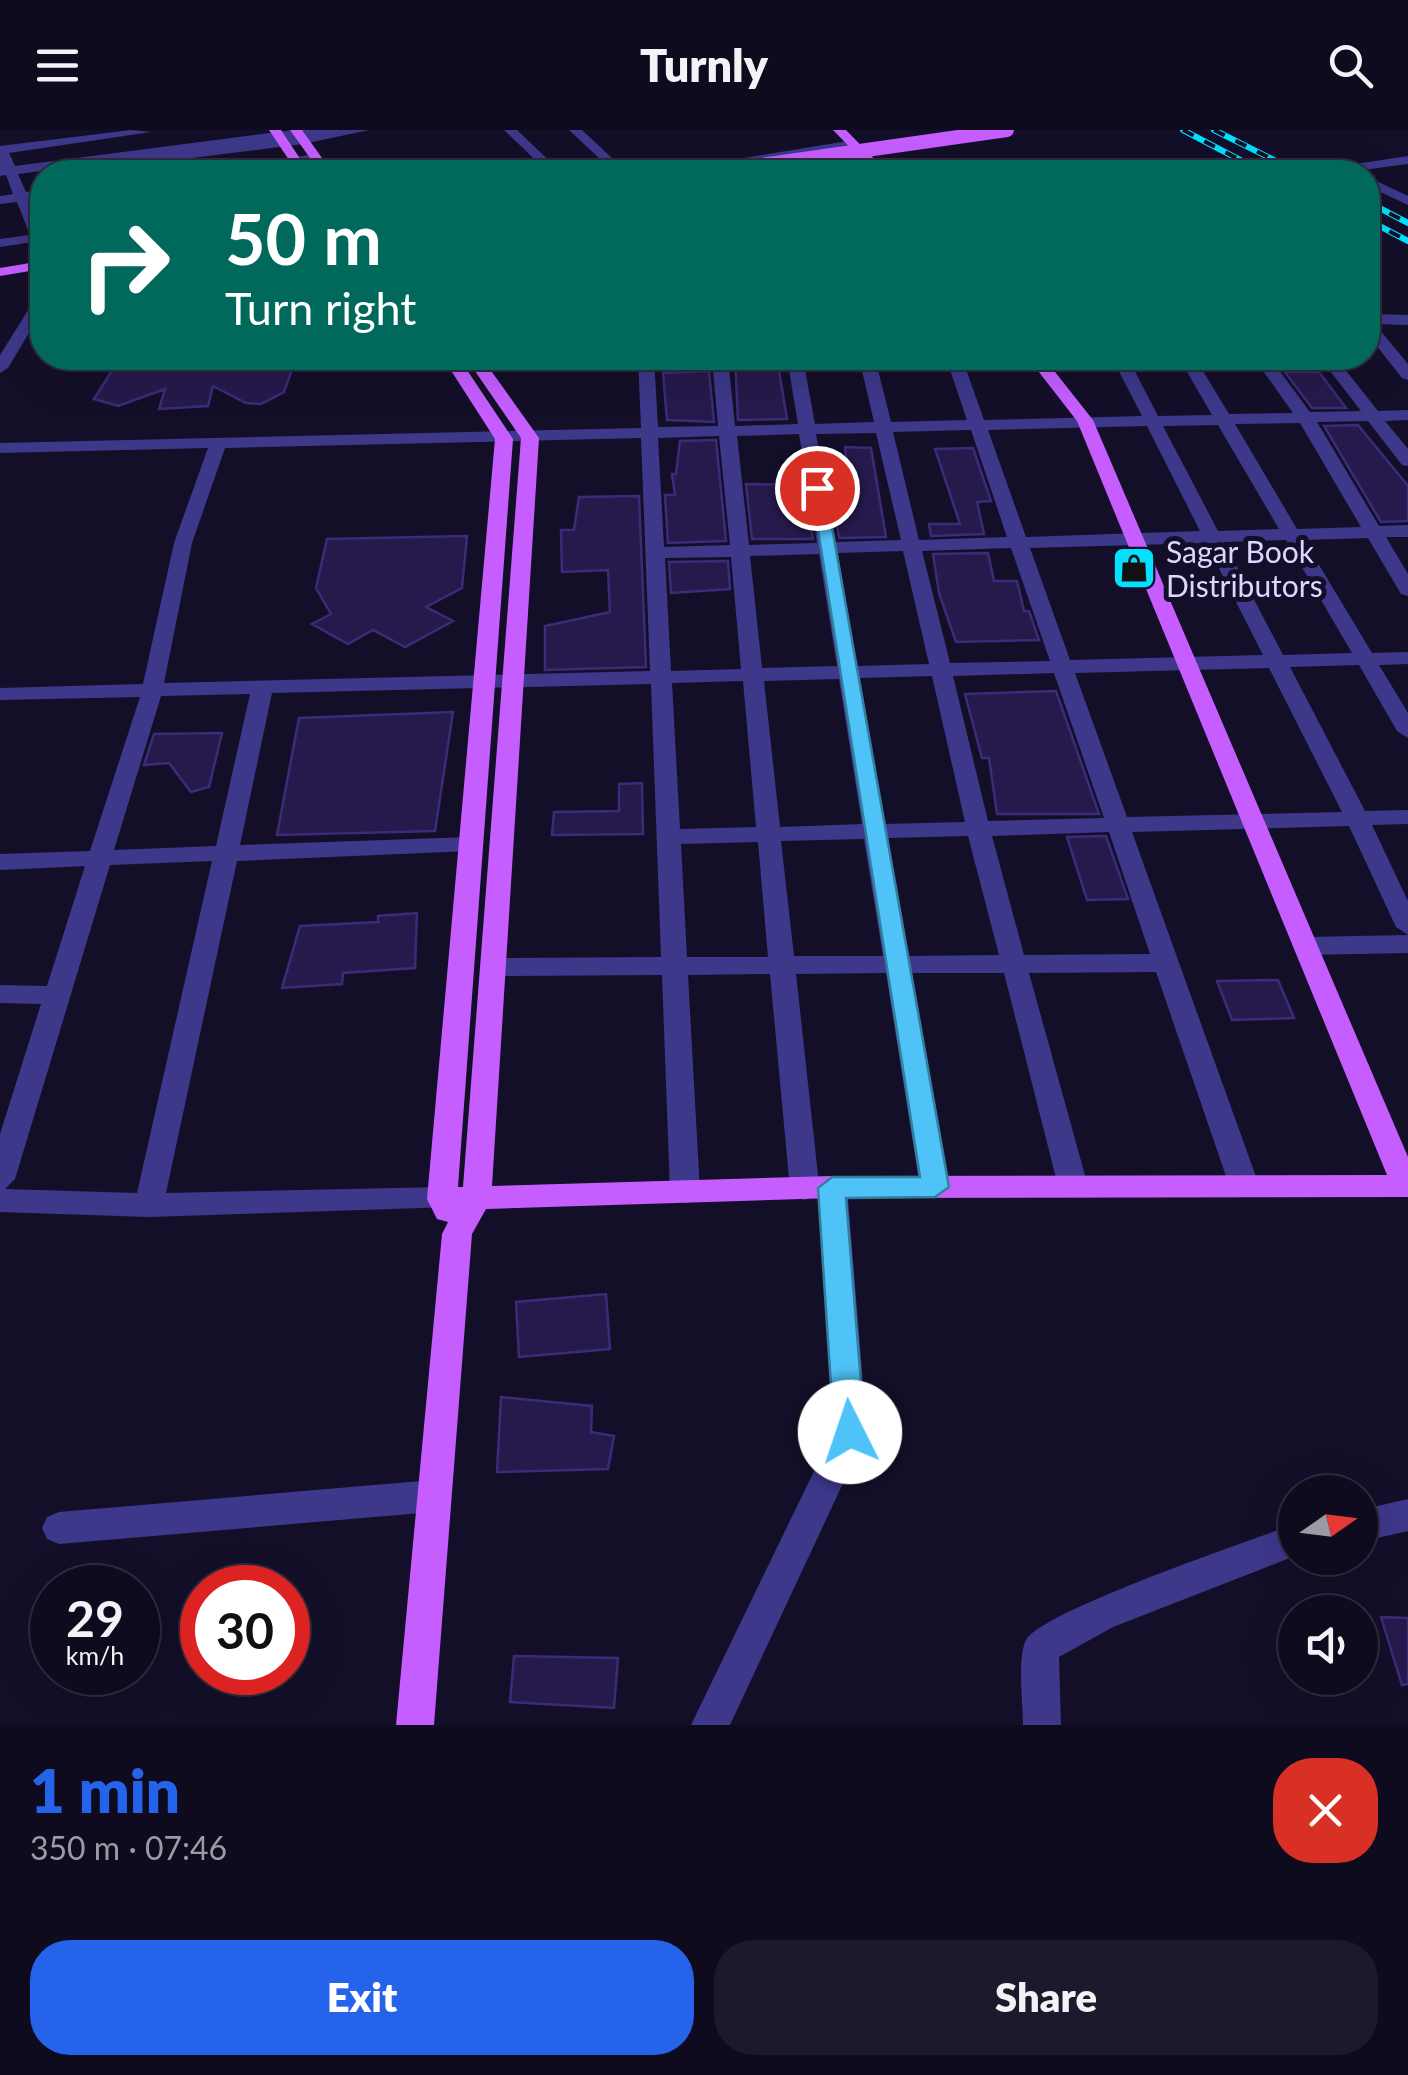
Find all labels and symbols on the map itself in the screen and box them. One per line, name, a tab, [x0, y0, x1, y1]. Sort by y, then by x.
pin	[775, 446, 860, 531]
place label: Sagar Book Distributors	[1166, 533, 1323, 603]
shop icon: Sagar Book Distributors	[1111, 545, 1157, 591]
position arrow	[798, 1380, 902, 1484]
north arrow	[1278, 1475, 1378, 1575]
speed limit sign: 30	[180, 1565, 310, 1695]

